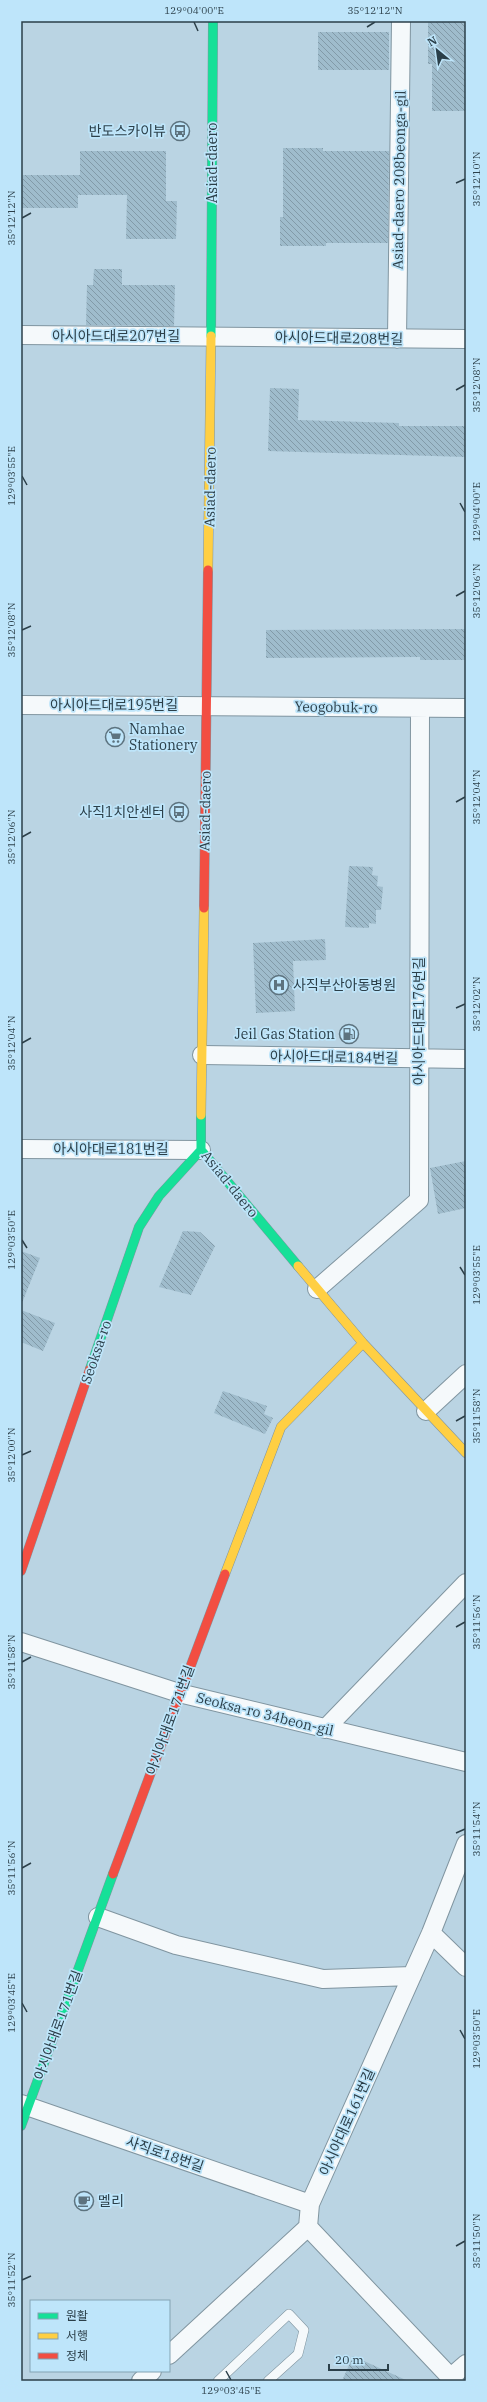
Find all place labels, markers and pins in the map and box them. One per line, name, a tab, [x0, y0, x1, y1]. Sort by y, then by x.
bus stop icon: 반도스카이뷰	[169, 120, 191, 142]
place label: 반도스카이뷰	[89, 122, 166, 140]
place label: Namhae Stationery	[129, 720, 198, 754]
supermarket icon: Namhae Stationery	[104, 726, 126, 748]
bus stop icon: 사직1치안센터	[168, 801, 190, 823]
place label: 사직1치안센터	[79, 803, 165, 821]
hospital icon: 사직부산아동병원	[268, 974, 290, 996]
place label: 사직부산아동병원	[293, 976, 396, 994]
fuel station icon: Jeil Gas Station	[338, 1023, 360, 1045]
place label: Jeil Gas Station	[235, 1025, 335, 1043]
cafe icon: 멜리	[73, 2190, 95, 2212]
place label: 멜리	[98, 2192, 124, 2210]

